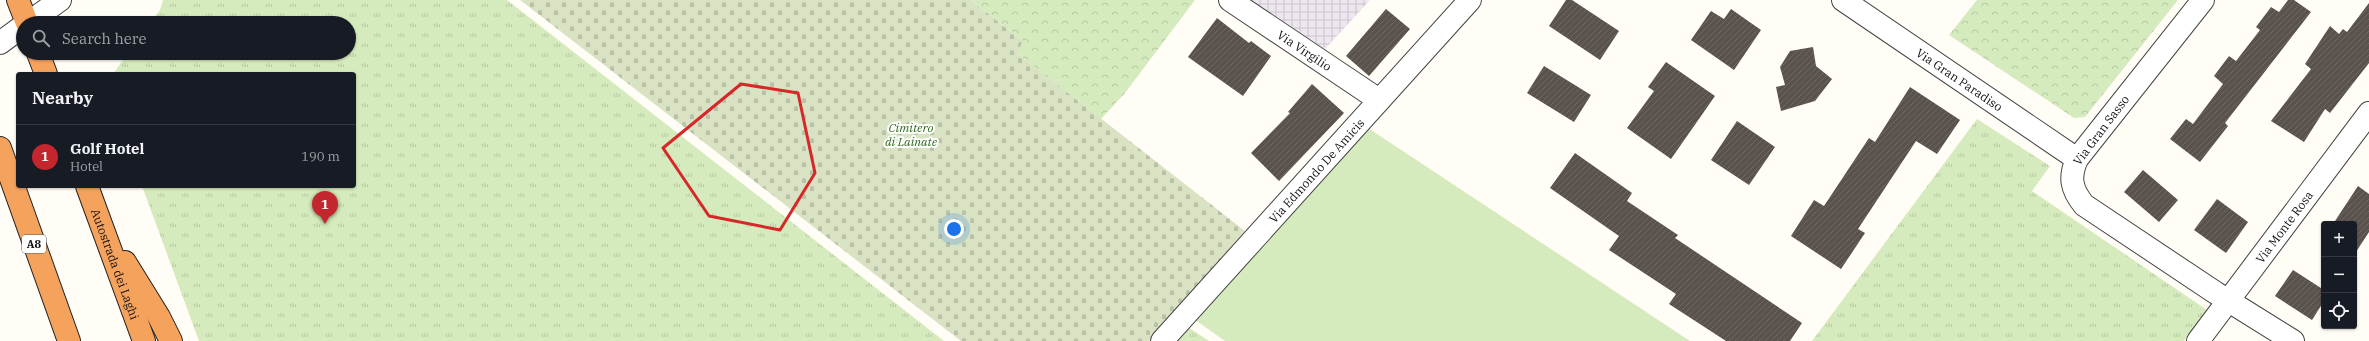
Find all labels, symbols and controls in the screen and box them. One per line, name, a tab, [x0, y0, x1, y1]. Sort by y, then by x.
search box	[16, 16, 356, 60]
icon: search	[30, 27, 52, 49]
street label: Via Virgilio	[1275, 27, 1335, 74]
text: Search here	[62, 29, 147, 48]
street label: Via Gran Paradiso	[1913, 45, 2006, 114]
text: Nearby	[32, 87, 93, 109]
street label: Via Gran Sasso	[2070, 92, 2132, 168]
street label: Via Edmondo De Amicis	[1265, 115, 1367, 226]
park label: Cimitero di Lainate	[885, 120, 938, 149]
text: Golf Hotel	[70, 139, 144, 158]
text: 1	[41, 148, 49, 165]
text: 190 m	[301, 148, 340, 165]
text: Hotel	[70, 158, 103, 175]
street label: Via Monte Rosa	[2252, 187, 2316, 266]
pin: 1	[312, 191, 338, 224]
street label: Autostrada dei Laghi	[88, 206, 143, 322]
your location	[944, 219, 964, 239]
map controls	[2321, 221, 2357, 329]
button: +	[2321, 221, 2357, 257]
road number: A8	[22, 235, 46, 253]
button: −	[2321, 257, 2357, 293]
button: locate	[2321, 293, 2357, 329]

